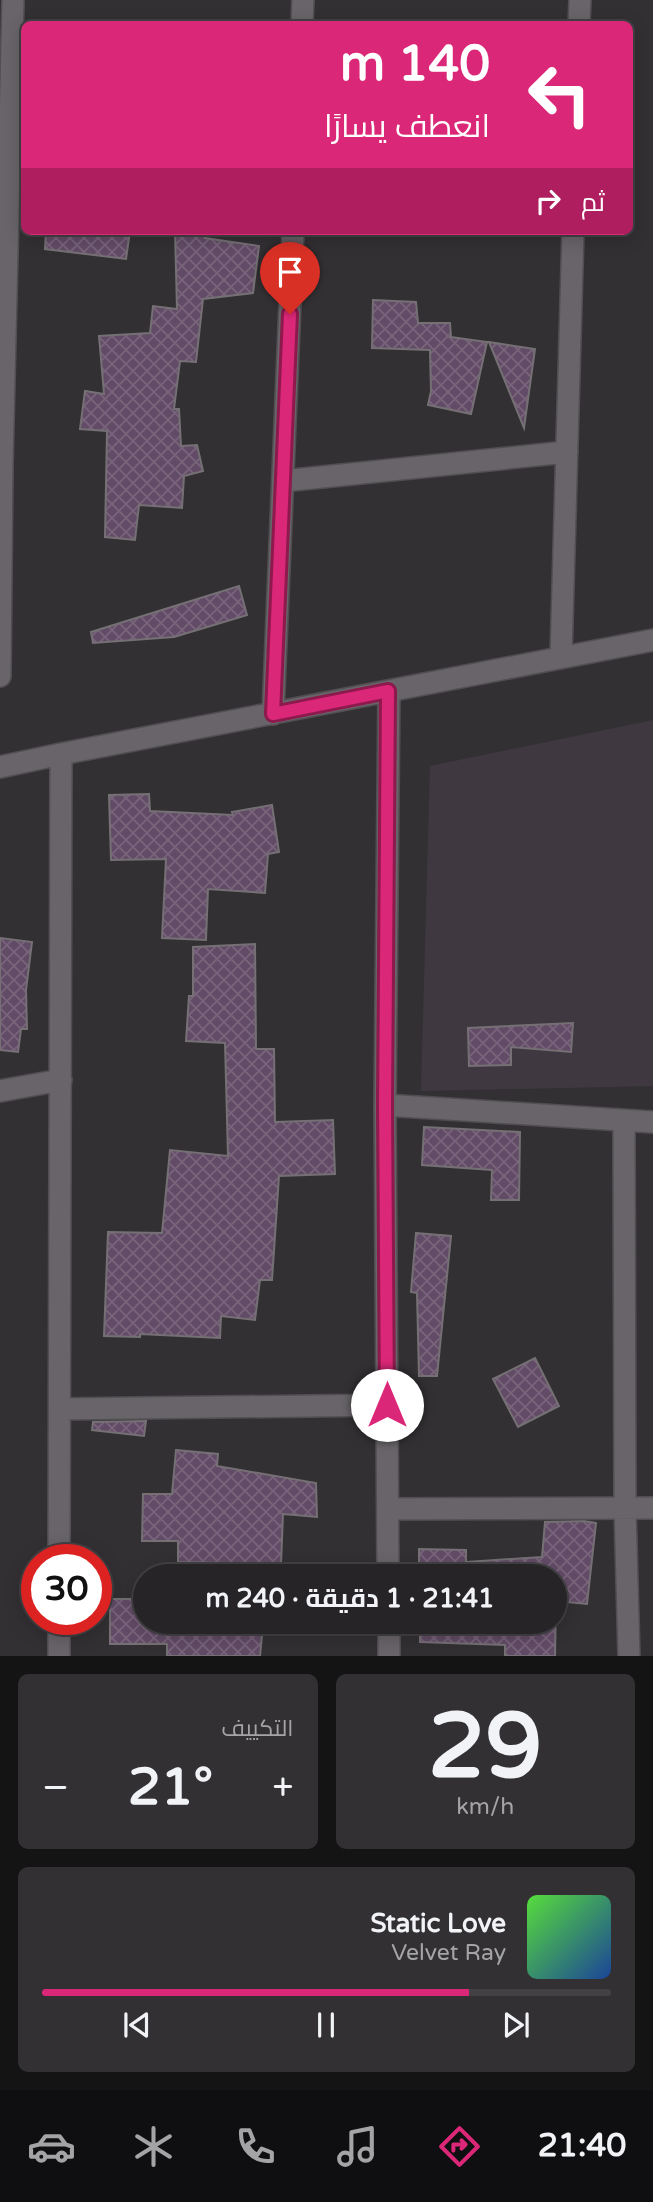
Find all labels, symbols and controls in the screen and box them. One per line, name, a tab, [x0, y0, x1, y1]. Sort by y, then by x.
text: 140 m	[340, 35, 490, 94]
icon: left	[514, 49, 605, 140]
text: انعطف يسارًا	[324, 108, 490, 146]
icon: right	[529, 182, 567, 220]
text: ثم	[581, 187, 605, 218]
pin	[260, 242, 320, 314]
icon: arrive	[271, 253, 309, 291]
position arrow	[350, 1368, 424, 1442]
speed limit sign: 30	[21, 1544, 112, 1635]
text: 21:41 · 1 دقيقة · 240 m	[206, 1583, 494, 1614]
text: 29	[428, 1692, 542, 1802]
text: التكييف	[221, 1715, 294, 1743]
text: 21°	[128, 1756, 213, 1819]
text: −	[42, 1765, 69, 1811]
text: +	[272, 1765, 293, 1811]
text: km/h	[456, 1793, 514, 1821]
text: Static Love	[370, 1908, 506, 1939]
text: Velvet Ray	[391, 1939, 506, 1967]
icon: previous	[118, 2006, 156, 2044]
icon: pause	[307, 2006, 345, 2044]
icon: next	[497, 2006, 535, 2044]
icon: car	[27, 2122, 76, 2171]
icon: climate	[129, 2122, 178, 2171]
icon: phone	[231, 2122, 280, 2171]
icon: music	[333, 2122, 382, 2171]
icon: directions	[435, 2122, 484, 2171]
text: 21:40	[538, 2127, 626, 2165]

